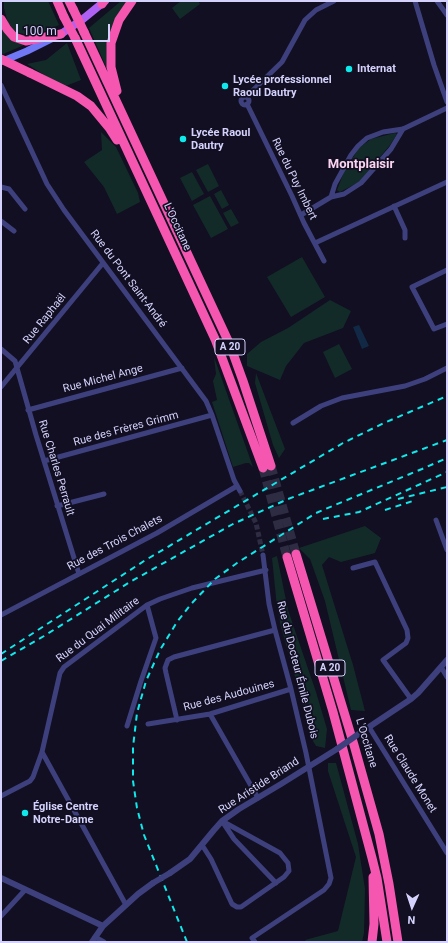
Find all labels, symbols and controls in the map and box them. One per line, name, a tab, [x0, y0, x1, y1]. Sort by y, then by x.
scale bar	[18, 16, 112, 42]
text: 100 m	[23, 24, 57, 38]
place label: Internat	[357, 62, 396, 76]
marker: Internat	[344, 64, 354, 74]
place label: Lycée professionnel Raoul Dautry	[233, 73, 332, 99]
marker: Lycée professionnel Raoul Dautry	[220, 81, 230, 91]
place label: Lycée Raoul Dautry	[191, 126, 250, 152]
marker: Lycée Raoul Dautry	[178, 134, 188, 144]
street label: Rue du Puy Imbert	[268, 136, 320, 222]
district label: Montplaisir	[328, 157, 394, 173]
street label: L'Occitane	[160, 201, 194, 253]
street label: Rue du Pont Saint-André	[87, 228, 169, 330]
street label: Rue Raphaël	[21, 291, 69, 347]
road number: A 20	[215, 339, 245, 355]
street label: Rue Michel Ange	[62, 362, 144, 396]
street label: Rue des Frères Grimm	[72, 409, 180, 449]
street label: Rue Charles Perrault	[35, 418, 77, 518]
street label: Rue des Trois Chalets	[65, 512, 165, 574]
street label: Rue du Quai Militaire	[54, 594, 142, 666]
street label: Rue du Docteur Émile Dubois	[273, 600, 321, 740]
road number: A 20	[315, 660, 345, 676]
street label: Rue des Audouines	[182, 677, 276, 715]
street label: L'Occitane	[352, 717, 380, 769]
street label: Rue Claude Monet	[381, 733, 439, 815]
street label: Rue Aristide Briand	[216, 755, 302, 817]
place label: Église Centre Notre-Dame	[33, 800, 98, 826]
marker: Église Centre Notre-Dame	[20, 808, 30, 818]
north arrow	[392, 887, 432, 927]
text: N	[407, 913, 416, 926]

